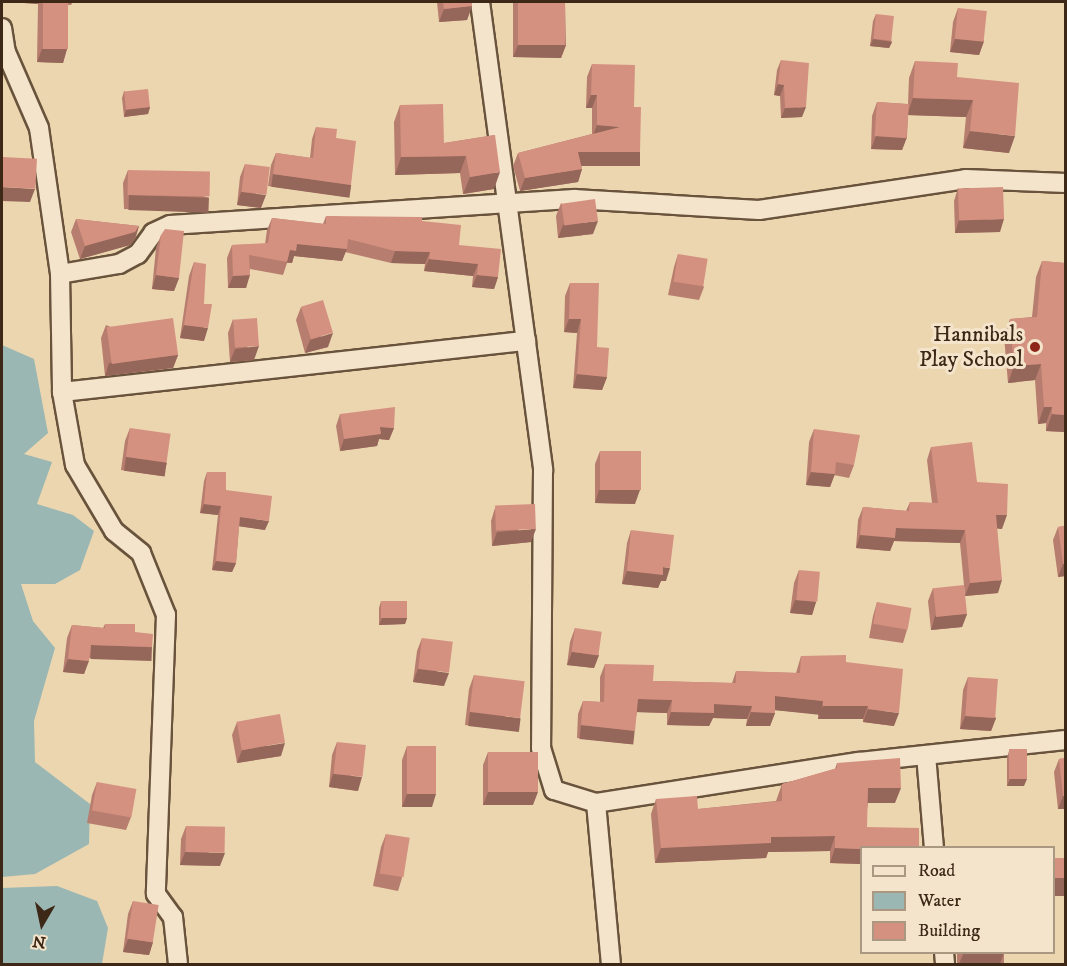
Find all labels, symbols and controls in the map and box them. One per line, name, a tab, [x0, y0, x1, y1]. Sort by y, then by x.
place label: Hannibals Play School	[919, 321, 1023, 372]
marker: Hannibals Play School	[1028, 340, 1042, 354]
legend	[860, 846, 1055, 954]
text: Road	[918, 860, 955, 882]
text: Water	[918, 890, 961, 912]
north arrow	[12, 894, 72, 954]
text: Building	[918, 920, 980, 942]
text: N	[31, 931, 47, 953]

